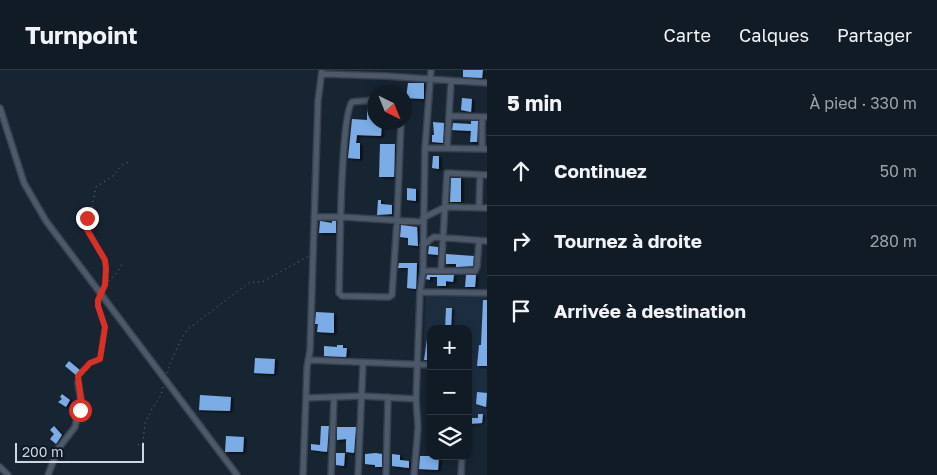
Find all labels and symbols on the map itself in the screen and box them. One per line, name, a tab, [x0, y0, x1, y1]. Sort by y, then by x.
north arrow	[367, 85, 412, 130]
route end	[76, 207, 99, 230]
route start	[69, 399, 92, 422]
scale bar	[15, 440, 144, 463]

